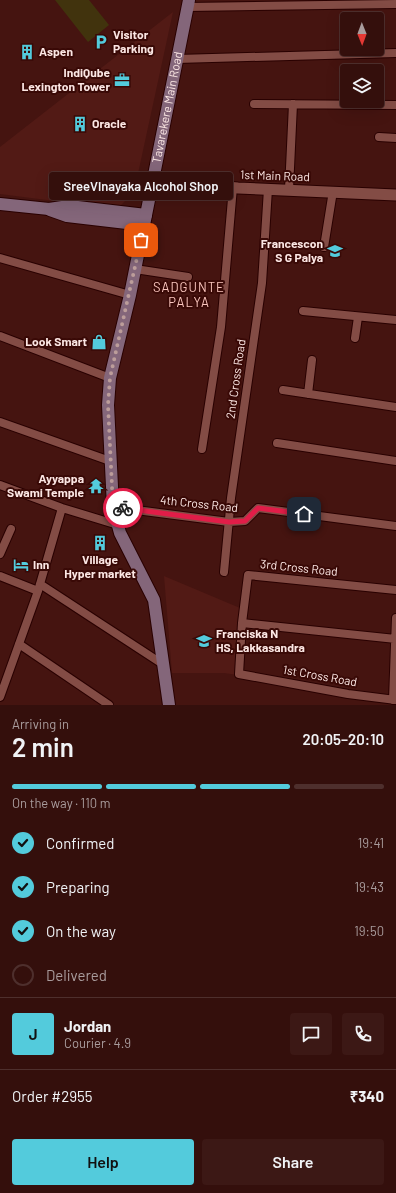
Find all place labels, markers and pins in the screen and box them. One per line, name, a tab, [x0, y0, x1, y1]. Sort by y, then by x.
place label: Visitor Parking	[113, 27, 154, 55]
parking icon: Visitor Parking	[92, 33, 110, 51]
building icon: Aspen	[18, 43, 36, 61]
place label: Aspen	[39, 44, 73, 58]
place label: IndiQube Lexington Tower	[21, 65, 110, 93]
office icon: IndiQube Lexington Tower	[113, 71, 131, 89]
building icon: Oracle	[71, 115, 89, 133]
place label: Oracle	[92, 116, 127, 130]
callout: SreeVinayaka Alcohol Shop	[49, 172, 233, 200]
pin	[124, 223, 158, 257]
place label: Francescon S G Palya	[261, 236, 323, 264]
school or university icon: Francescon S G Palya	[326, 242, 344, 260]
shop icon: Look Smart	[90, 333, 108, 351]
place label: Look Smart	[25, 334, 87, 348]
place label: Ayyappa Swami Temple	[7, 471, 84, 499]
temple icon: Ayyappa Swami Temple	[87, 477, 105, 495]
pin	[287, 497, 321, 531]
building icon: Village Hyper market	[91, 534, 109, 552]
place label: Village Hyper market	[64, 552, 136, 580]
hotel icon: Inn	[12, 556, 30, 574]
place label: Inn	[33, 557, 49, 571]
place label: Franciska N HS, Lakkasandra	[216, 626, 305, 654]
school or university icon: Franciska N HS, Lakkasandra	[195, 632, 213, 650]

